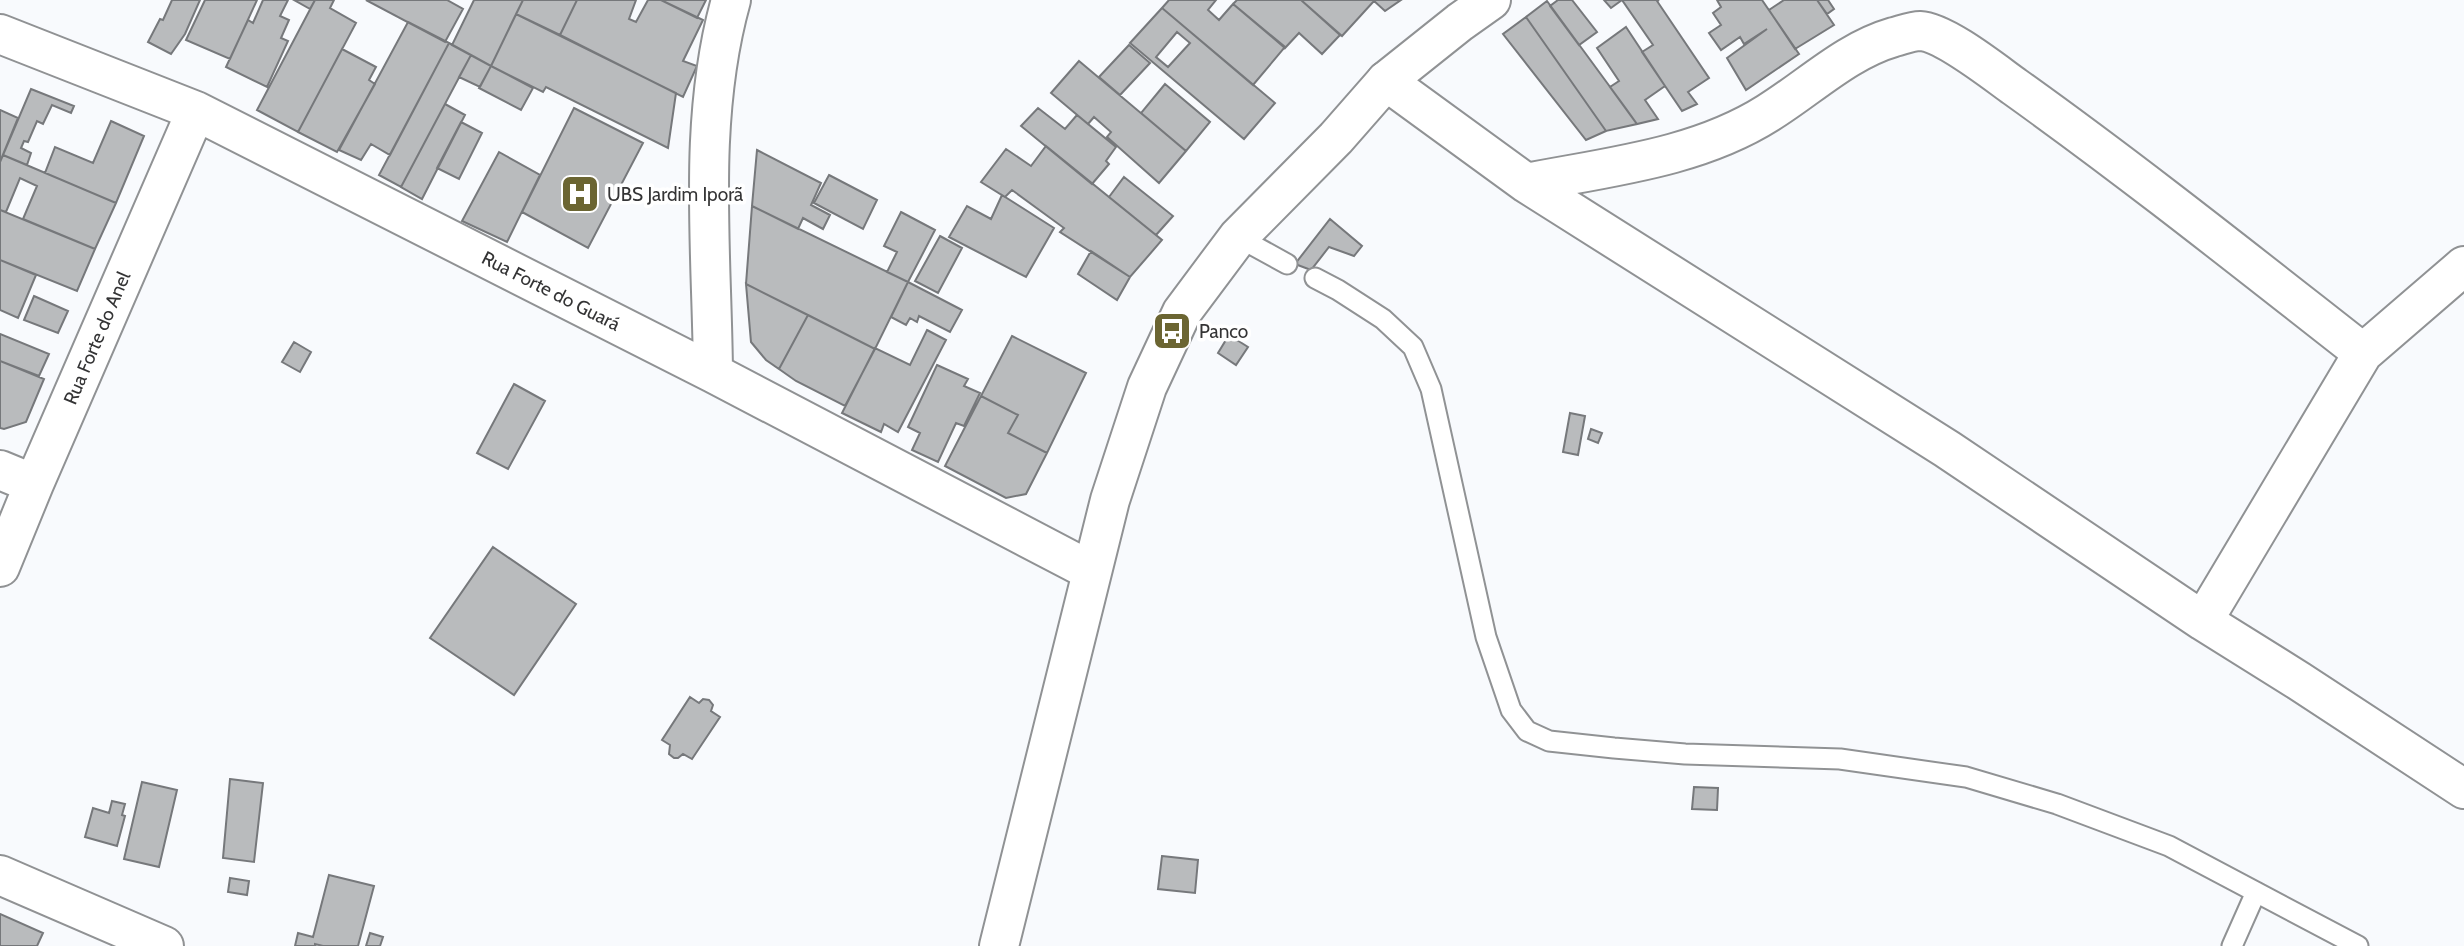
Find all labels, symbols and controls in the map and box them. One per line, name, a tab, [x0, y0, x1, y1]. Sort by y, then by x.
hospital icon: UBS Jardim Iporã	[559, 173, 601, 215]
place label: UBS Jardim Iporã	[607, 183, 743, 206]
street label: Rua Forte do Guará	[478, 246, 624, 336]
street label: Rua Forte do Anel	[59, 268, 136, 408]
bus stop icon: Panco	[1151, 310, 1193, 352]
place label: Panco	[1199, 320, 1248, 343]

